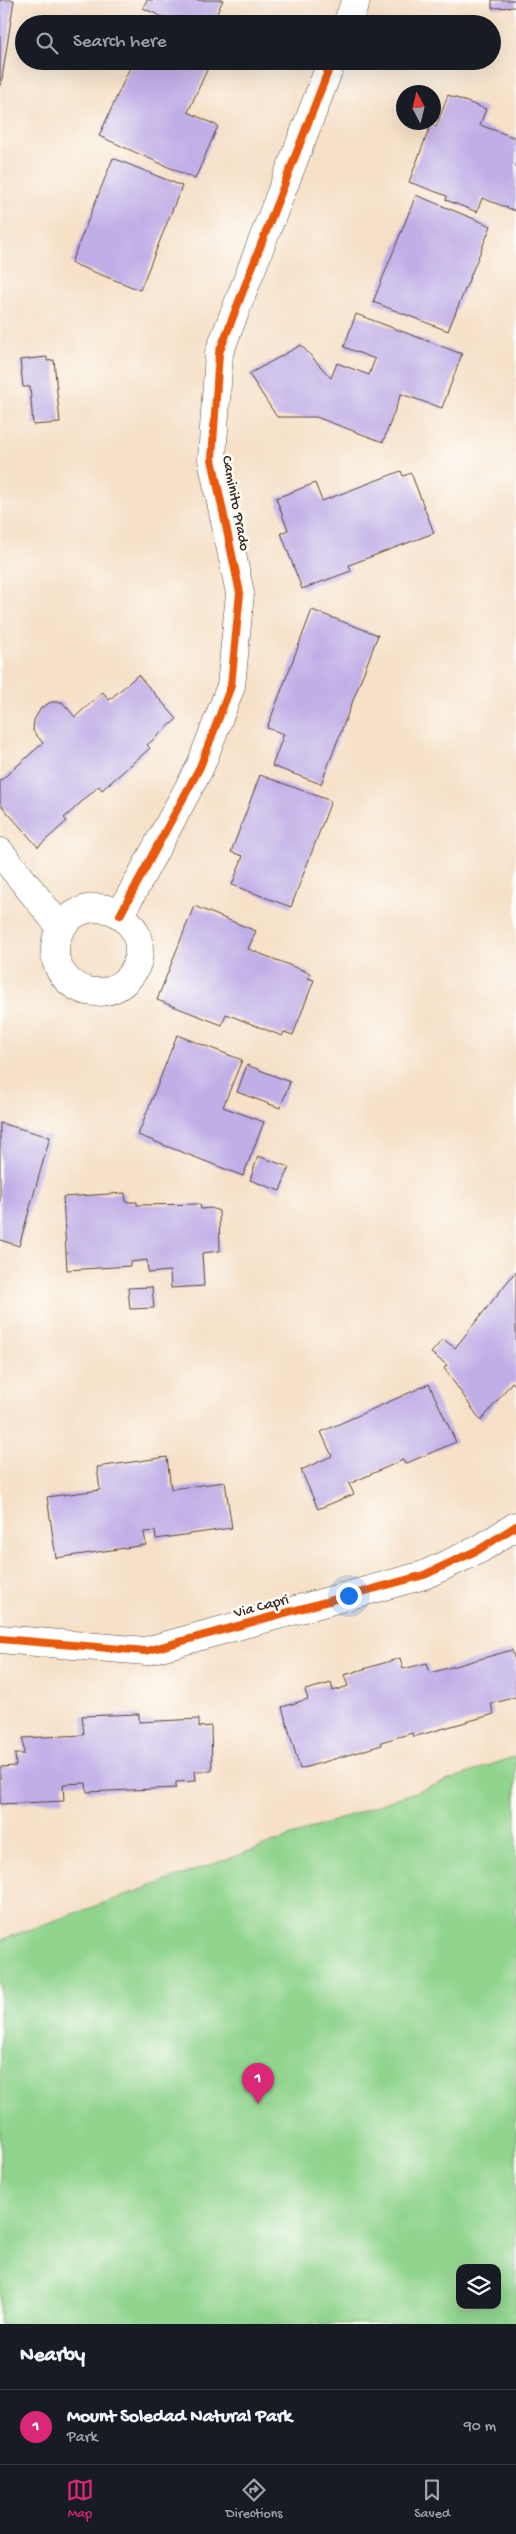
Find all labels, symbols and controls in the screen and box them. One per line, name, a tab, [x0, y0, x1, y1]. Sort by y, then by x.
search box	[15, 15, 501, 70]
icon: search	[33, 29, 61, 57]
text: Search here	[73, 31, 167, 54]
north arrow	[396, 85, 441, 130]
street label: Caminito Prado	[217, 454, 253, 553]
your location	[336, 1583, 362, 1609]
street label: Via Capri	[231, 1591, 291, 1623]
pin: 1	[242, 2063, 274, 2104]
map controls	[456, 2264, 501, 2309]
button: layers	[456, 2264, 501, 2309]
text: Nearby	[20, 2344, 85, 2369]
text: Mount Soledad Natural Park	[67, 2406, 292, 2429]
text: 1	[33, 2418, 39, 2437]
text: 90 m	[464, 2418, 496, 2437]
text: Park	[67, 2429, 98, 2448]
tab: Map	[66, 2476, 94, 2523]
tab: Directions	[226, 2476, 283, 2523]
tab: Saved	[414, 2476, 450, 2523]

